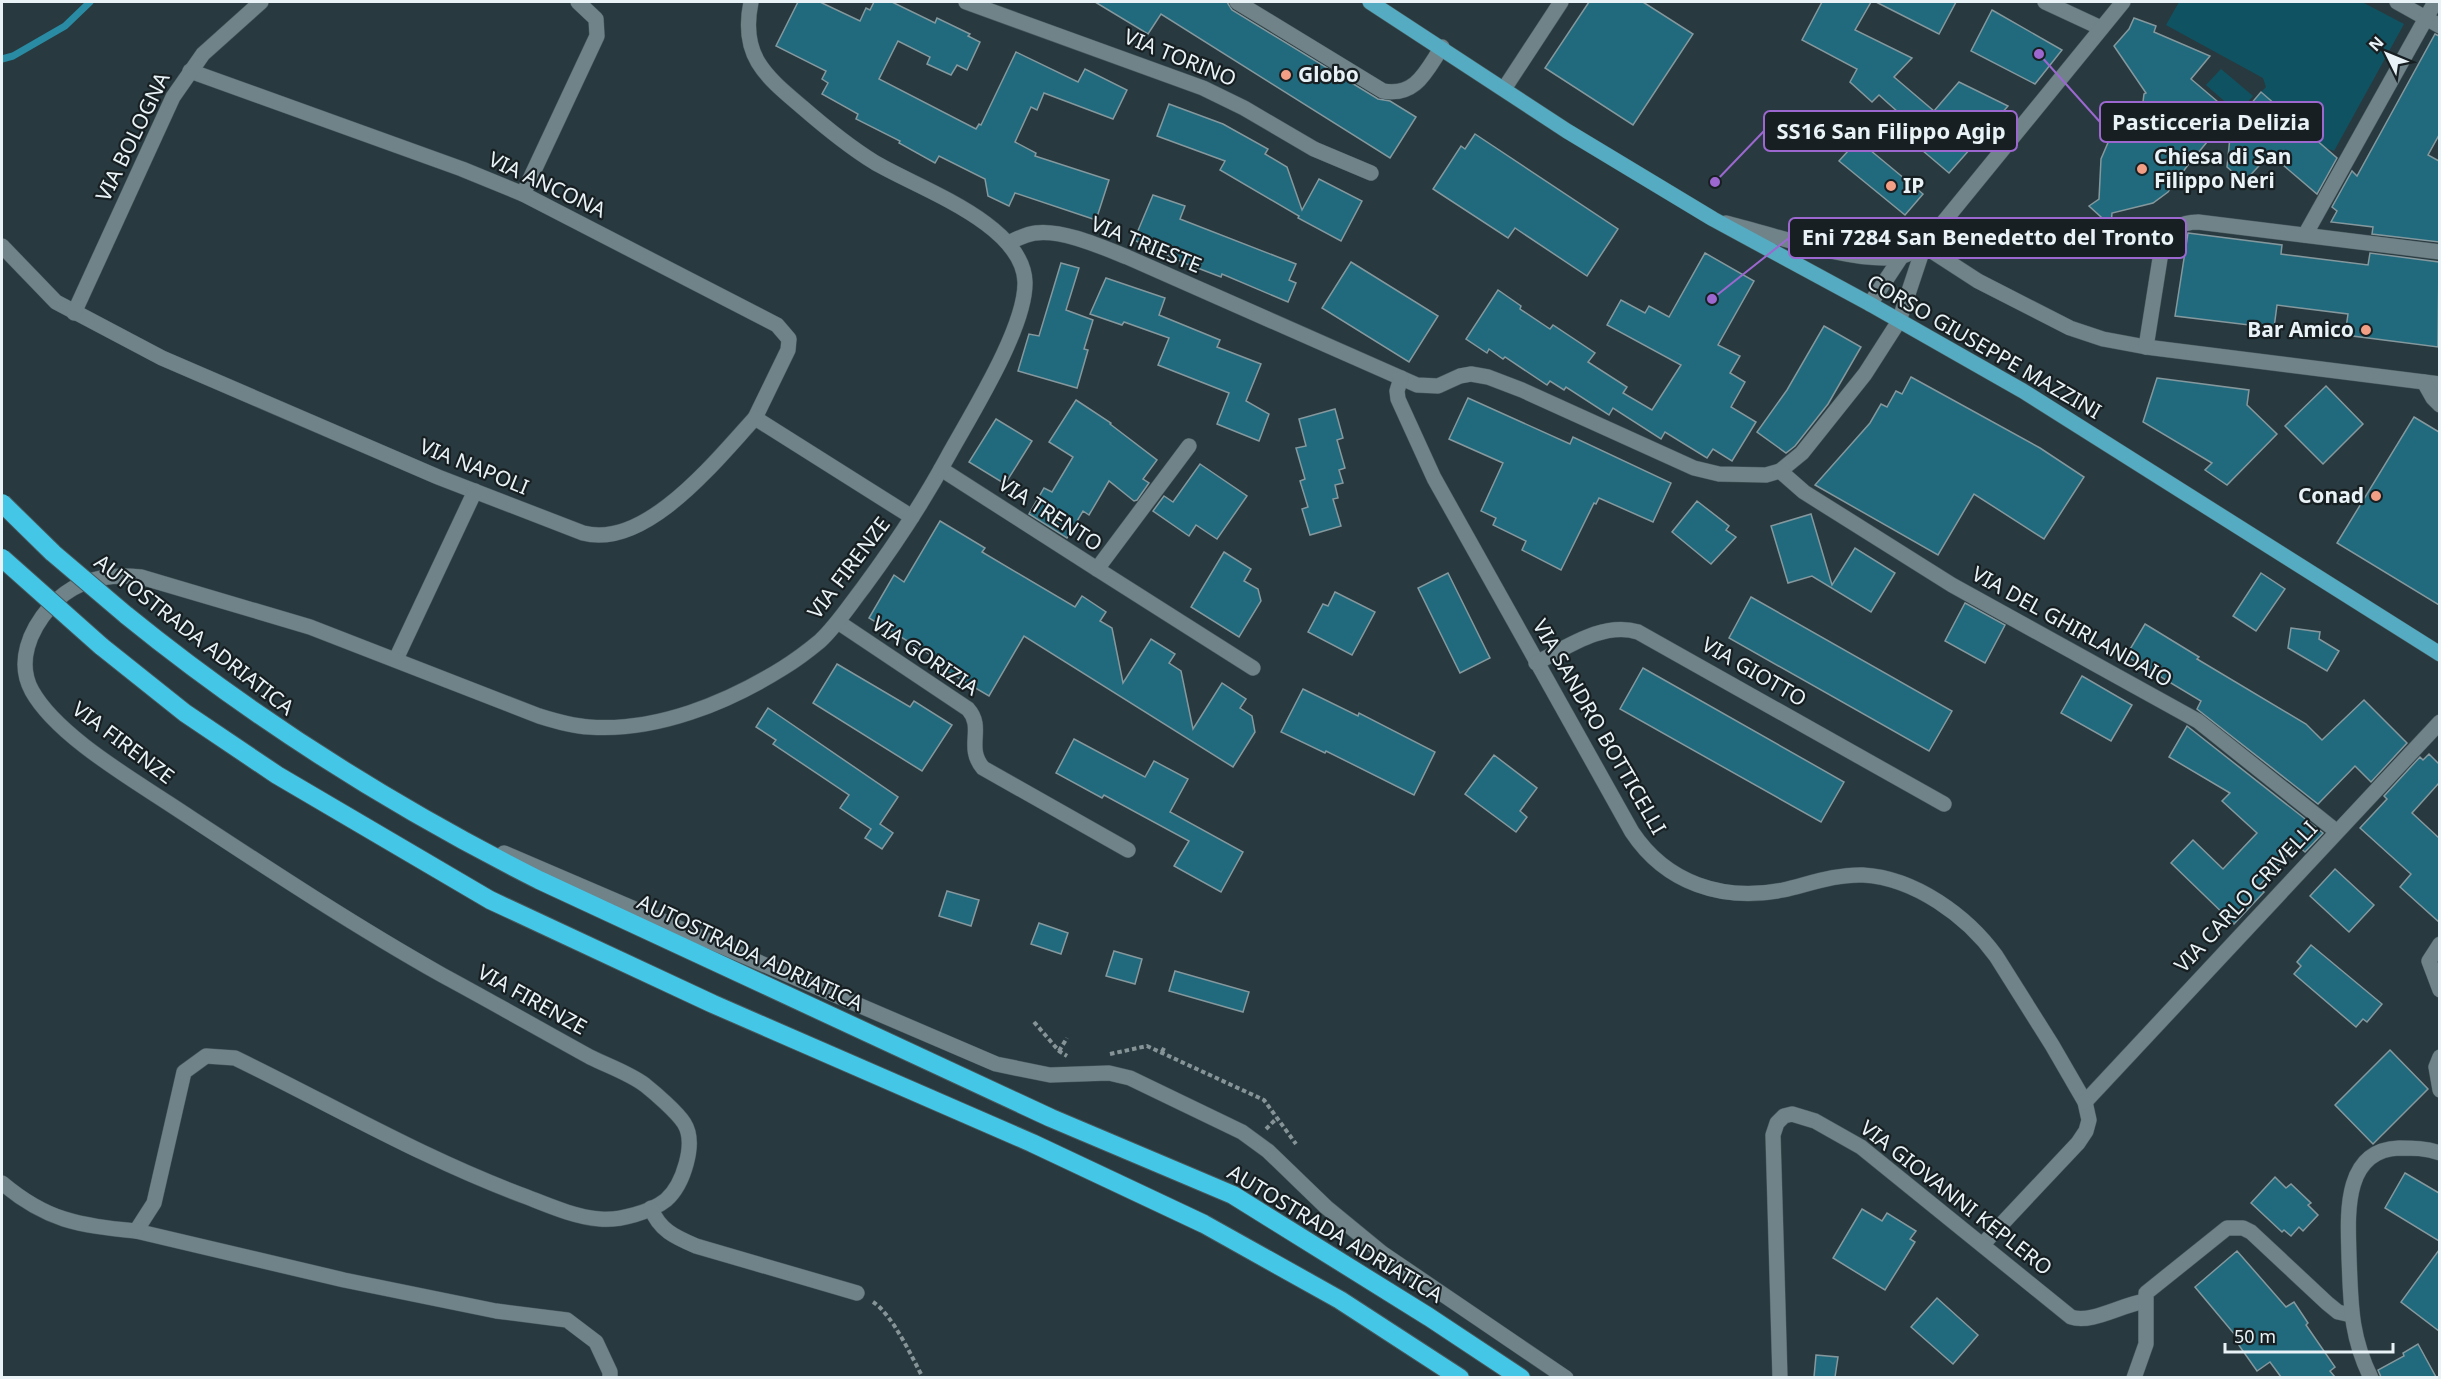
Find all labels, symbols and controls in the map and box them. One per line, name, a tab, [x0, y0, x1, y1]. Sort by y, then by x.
street label: VIA TORINO	[1120, 22, 1241, 92]
north arrow	[2357, 24, 2417, 84]
text: N	[2364, 32, 2389, 56]
place label: Globo	[1298, 60, 1359, 88]
street label: VIA BOLOGNA	[89, 67, 176, 206]
marker: Globo	[1279, 68, 1293, 82]
callout: Pasticceria Delizia	[2100, 102, 2323, 142]
text: Pasticceria Delizia	[2112, 106, 2310, 136]
callout: SS16 San Filippo Agip	[1764, 111, 2017, 151]
text: SS16 San Filippo Agip	[1776, 115, 2006, 145]
place label: Chiesa di San Filippo Neri	[2154, 142, 2291, 194]
street label: VIA ANCONA	[484, 145, 611, 224]
marker: Chiesa di San Filippo Neri	[2135, 162, 2149, 176]
place label: IP	[1903, 171, 1924, 199]
marker: IP	[1884, 179, 1898, 193]
street label: VIA TRIESTE	[1087, 209, 1206, 279]
callout: Eni 7284 San Benedetto del Tronto	[1789, 218, 2186, 258]
text: Eni 7284 San Benedetto del Tronto	[1802, 221, 2174, 251]
street label: CORSO GIUSEPPE MAZZINI	[1862, 268, 2107, 425]
place label: Bar Amico	[2247, 315, 2354, 343]
marker: Bar Amico	[2359, 323, 2373, 337]
street label: VIA NAPOLI	[416, 432, 533, 501]
street label: VIA TRENTO	[993, 469, 1108, 557]
place label: Conad	[2298, 481, 2364, 509]
marker: Conad	[2369, 489, 2383, 503]
street label: VIA FIRENZE	[801, 511, 896, 624]
street label: AUTOSTRADA ADRIATICA	[89, 547, 301, 721]
street label: VIA DEL GHIRLANDAIO	[1967, 559, 2178, 693]
street label: VIA GORIZIA	[867, 609, 985, 701]
street label: VIA SANDRO BOTTICELLI	[1527, 614, 1673, 839]
street label: VIA GIOTTO	[1697, 630, 1812, 712]
street label: VIA FIRENZE	[67, 695, 180, 790]
street label: VIA CARLO CRIVELLI	[2168, 814, 2323, 978]
street label: AUTOSTRADA ADRIATICA	[633, 887, 868, 1017]
street label: VIA FIRENZE	[473, 958, 592, 1041]
street label: VIA GIOVANNI KEPLERO	[1855, 1113, 2058, 1281]
street label: AUTOSTRADA ADRIATICA	[1223, 1158, 1449, 1309]
scale bar	[2225, 1316, 2393, 1354]
text: 50 m	[2234, 1324, 2276, 1348]

